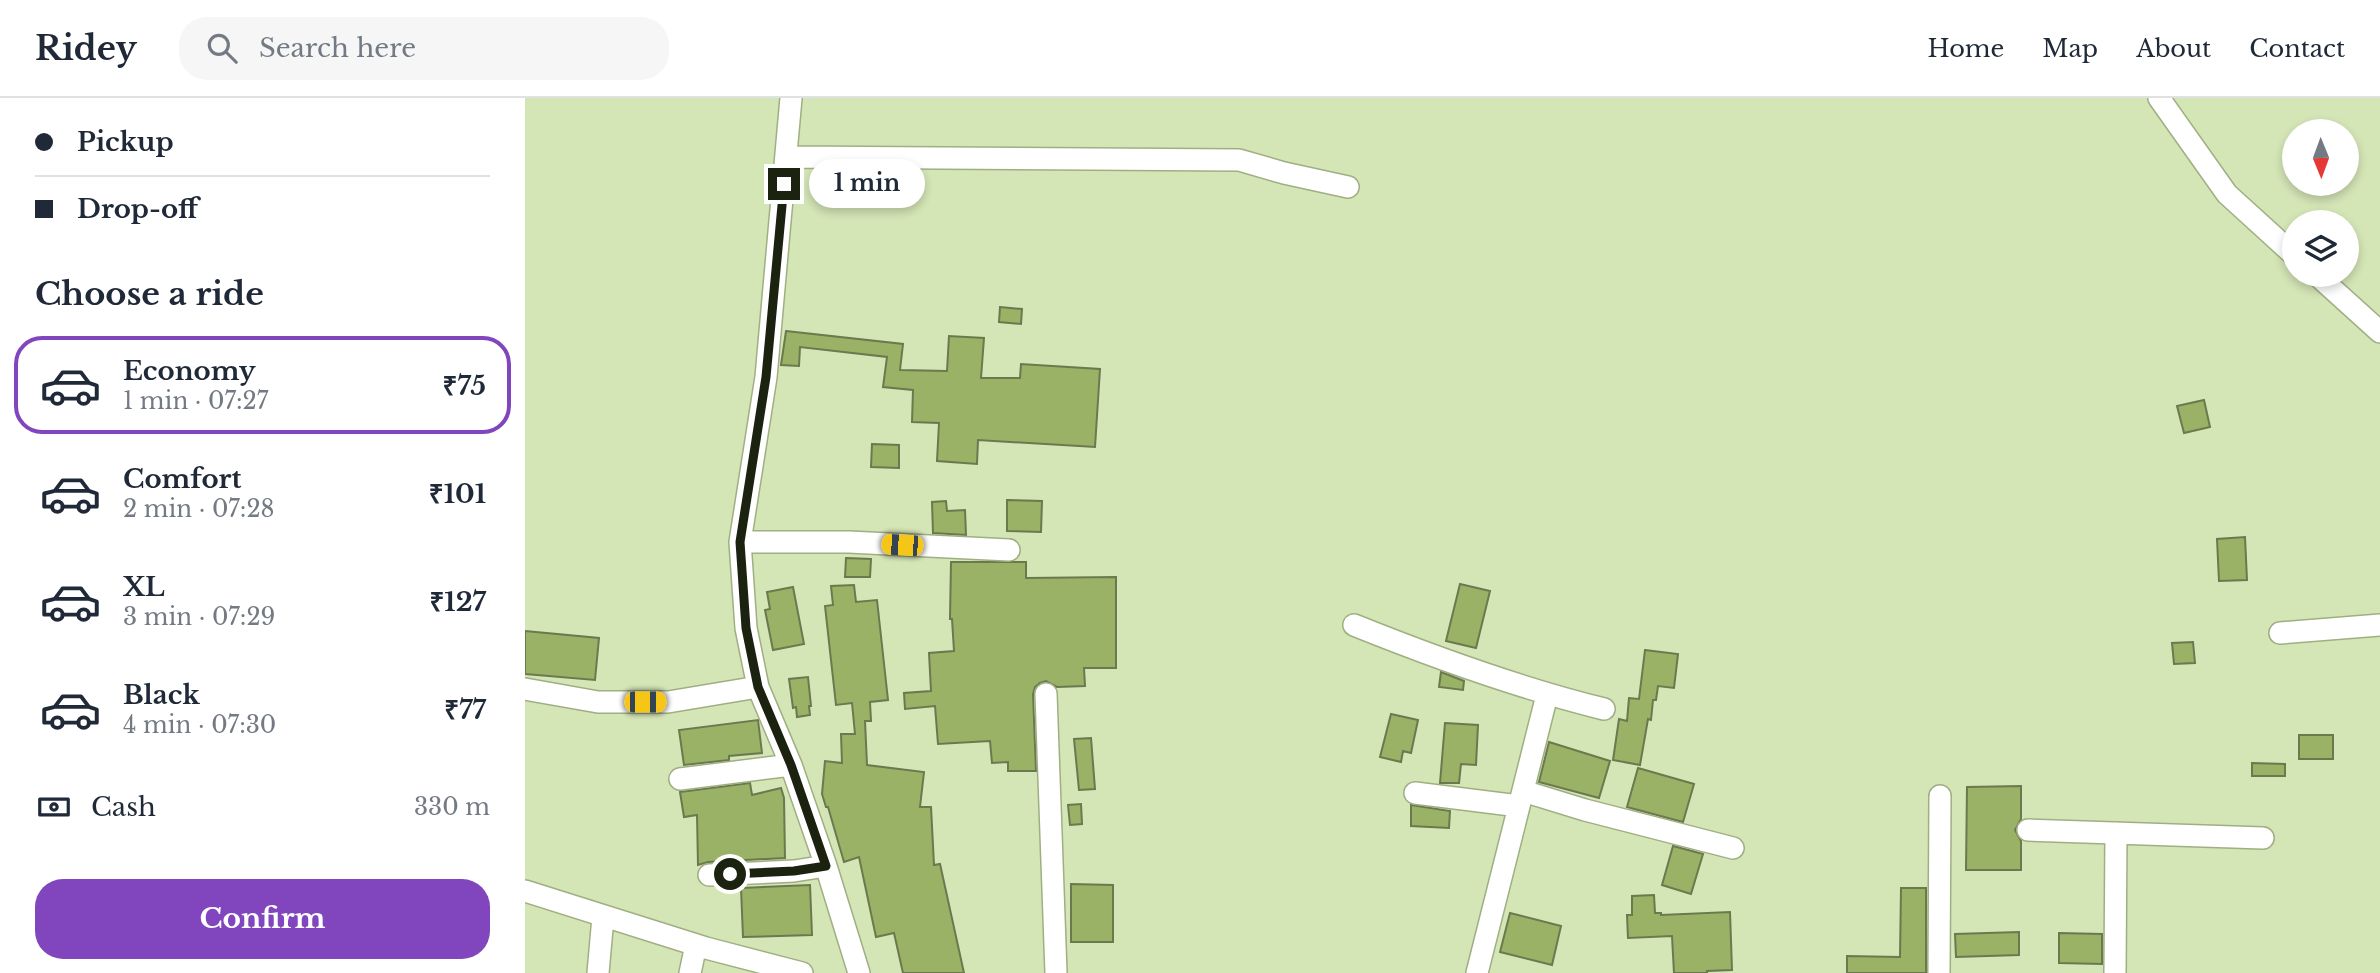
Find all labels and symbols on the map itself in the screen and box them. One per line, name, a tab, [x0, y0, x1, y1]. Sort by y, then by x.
north arrow	[2282, 119, 2359, 196]
callout: 1 min	[809, 160, 924, 208]
route end	[768, 168, 800, 200]
car	[881, 533, 924, 557]
car	[625, 692, 667, 713]
route start	[714, 858, 746, 890]

